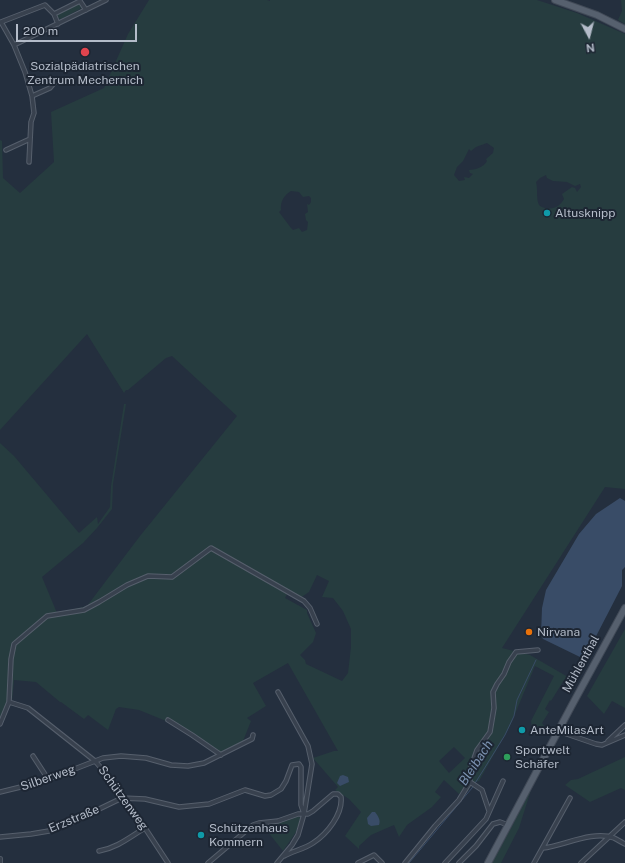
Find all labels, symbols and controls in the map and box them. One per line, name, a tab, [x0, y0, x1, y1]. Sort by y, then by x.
scale bar	[18, 16, 139, 42]
north arrow	[569, 16, 609, 56]
text: 200 m	[23, 24, 58, 38]
text: N	[585, 41, 595, 54]
marker: Sozialpädiatrischen Zentrum Mechernich	[79, 46, 91, 58]
place label: Sozialpädiatrischen Zentrum Mechernich	[27, 59, 143, 87]
place label: Altusknipp	[555, 206, 615, 220]
marker: Altusknipp	[542, 208, 552, 218]
place label: Nirvana	[537, 625, 580, 639]
marker: Nirvana	[524, 627, 534, 637]
street label: Mühlenthal	[559, 633, 603, 695]
place label: AnteMilasArt	[530, 723, 604, 737]
marker: AnteMilasArt	[517, 725, 527, 735]
water label: Bleibach	[456, 737, 496, 789]
place label: Sportwelt Schäfer	[515, 743, 570, 771]
marker: Sportwelt Schäfer	[502, 752, 512, 762]
street label: Silberweg	[19, 762, 77, 794]
street label: Schützenweg	[95, 763, 151, 833]
street label: Erzstraße	[47, 802, 101, 836]
place label: Schützenhaus Kommern	[209, 821, 288, 849]
marker: Schützenhaus Kommern	[196, 830, 206, 840]

